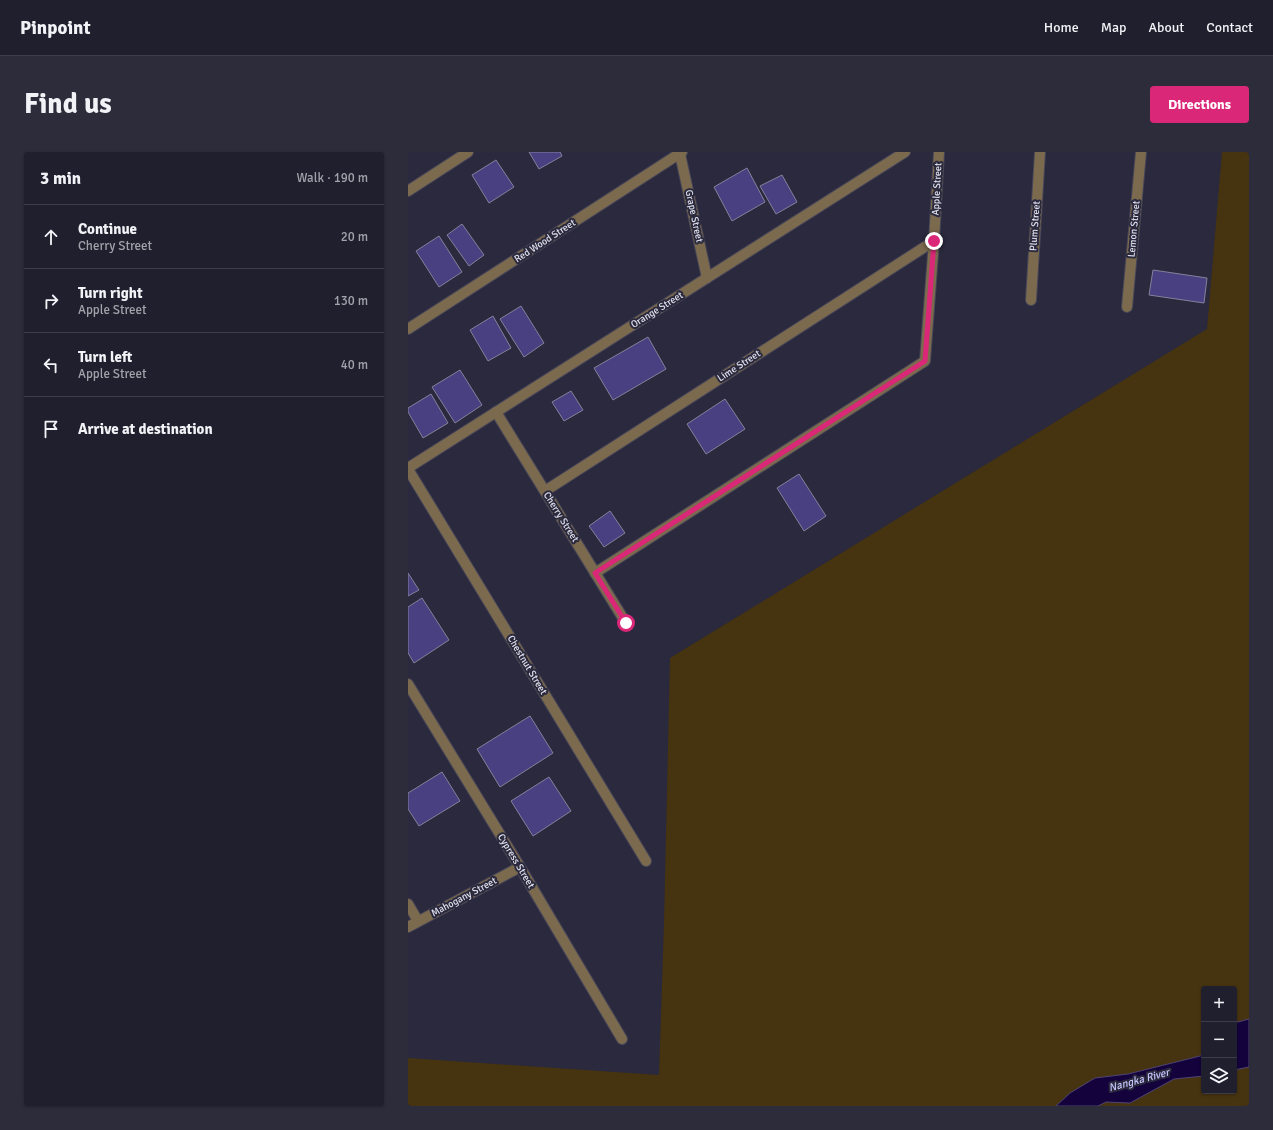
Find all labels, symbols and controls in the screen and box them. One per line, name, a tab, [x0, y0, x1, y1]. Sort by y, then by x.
text: Pinpoint	[20, 16, 91, 40]
text: Home	[1044, 19, 1079, 36]
text: Map	[1101, 19, 1126, 36]
text: About	[1148, 19, 1184, 36]
text: Contact	[1206, 19, 1253, 36]
button: Directions	[1150, 86, 1249, 123]
text: Find us	[24, 87, 112, 121]
street label: Apple Street	[930, 162, 944, 216]
text: 3 min	[40, 168, 81, 189]
text: Walk · 190 m	[297, 170, 368, 186]
street label: Grape Street	[683, 189, 706, 244]
street label: Plum Street	[1027, 200, 1043, 251]
street label: Lemon Street	[1126, 200, 1142, 258]
street label: Red Wood Street	[512, 217, 578, 265]
text: Continue	[78, 220, 137, 238]
icon: ahead	[40, 226, 62, 248]
text: 20 m	[341, 229, 368, 245]
route end	[925, 232, 943, 250]
text: Cherry Street	[78, 238, 152, 254]
text: Turn right	[78, 284, 143, 302]
street label: Orange Street	[629, 289, 686, 331]
icon: right	[40, 290, 62, 312]
text: 130 m	[334, 293, 368, 309]
text: Apple Street	[78, 302, 147, 318]
street label: Lime Street	[715, 347, 763, 384]
text: Turn left	[78, 348, 132, 366]
icon: left	[40, 354, 62, 376]
text: 40 m	[341, 357, 368, 373]
text: Apple Street	[78, 366, 147, 382]
icon: arrive	[40, 418, 62, 440]
text: Arrive at destination	[78, 420, 213, 438]
street label: Cherry Street	[541, 490, 581, 545]
route start	[617, 614, 635, 632]
street label: Chestnut Street	[505, 633, 550, 697]
street label: Cypress Street	[495, 832, 537, 891]
street label: Mahogany Street	[429, 874, 499, 919]
map controls	[1201, 986, 1237, 1094]
button: +	[1201, 986, 1237, 1022]
button: −	[1201, 1022, 1237, 1058]
button: layers	[1201, 1058, 1237, 1094]
water label: Nangka River	[1107, 1065, 1173, 1094]

